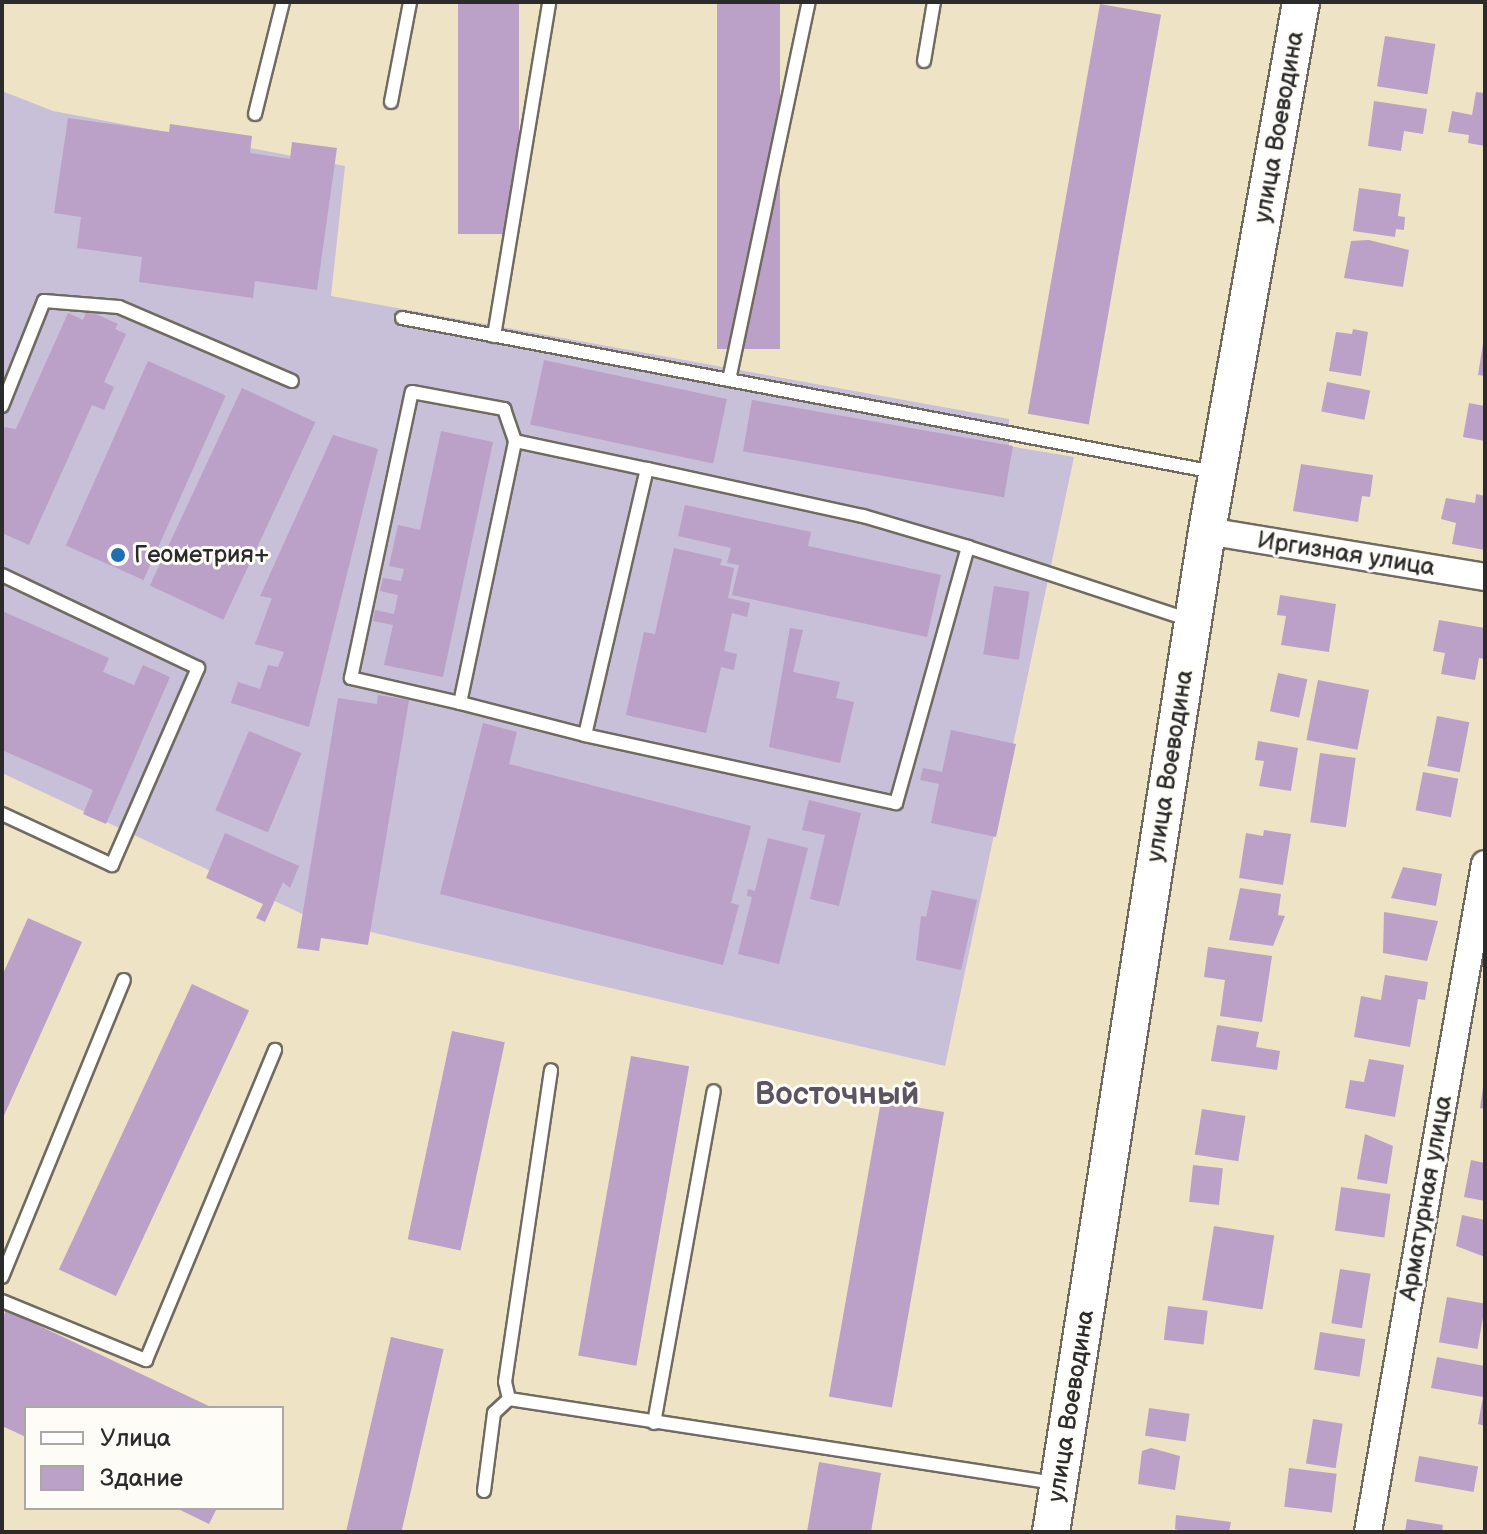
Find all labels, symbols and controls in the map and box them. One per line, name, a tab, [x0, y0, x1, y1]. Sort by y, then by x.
street label: улица Воеводина	[1248, 29, 1310, 225]
street label: Иргизная улица	[1255, 526, 1437, 582]
place label: Геометрия+	[134, 541, 270, 569]
marker: Геометрия+	[109, 546, 127, 564]
street label: улица Воеводина	[1141, 668, 1199, 864]
district label: Восточный	[755, 1076, 919, 1114]
street label: Арматурная улица	[1394, 1093, 1458, 1303]
street label: улица Воеводина	[1042, 1308, 1100, 1504]
legend	[24, 1406, 284, 1510]
text: Улица	[100, 1424, 171, 1453]
text: Здание	[100, 1464, 183, 1493]

